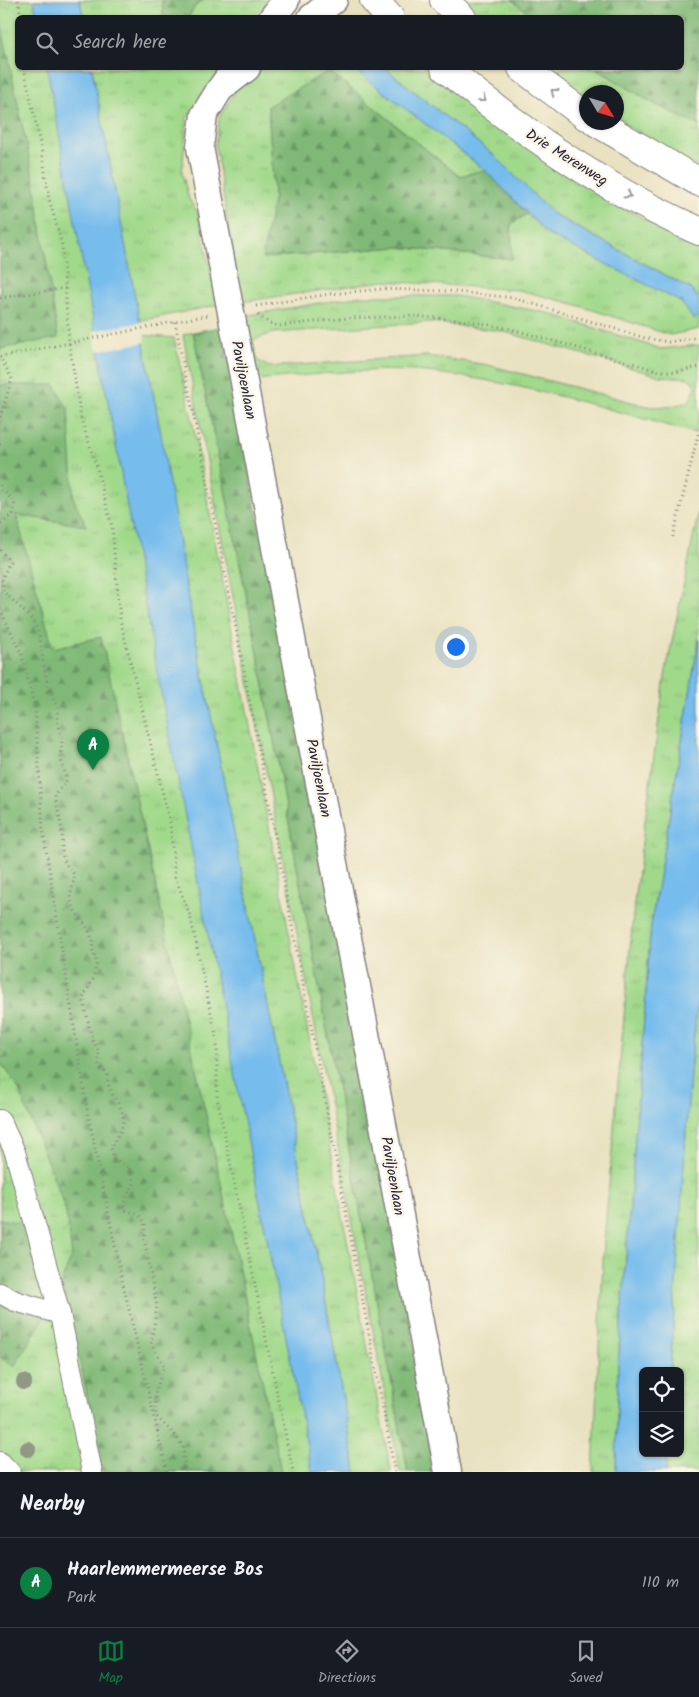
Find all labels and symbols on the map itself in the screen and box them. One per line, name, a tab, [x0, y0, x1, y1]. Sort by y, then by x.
north arrow	[579, 85, 624, 130]
one-way arrow	[550, 89, 560, 98]
one-way arrow	[477, 93, 486, 101]
street label: Drie Merenweg	[521, 123, 612, 193]
one-way arrow	[623, 188, 632, 198]
street label: Paviljoenlaan	[224, 339, 262, 422]
your location	[443, 634, 469, 660]
pin: A	[77, 729, 109, 770]
street label: Paviljoenlaan	[299, 737, 337, 820]
street label: Paviljoenlaan	[373, 1135, 411, 1218]

